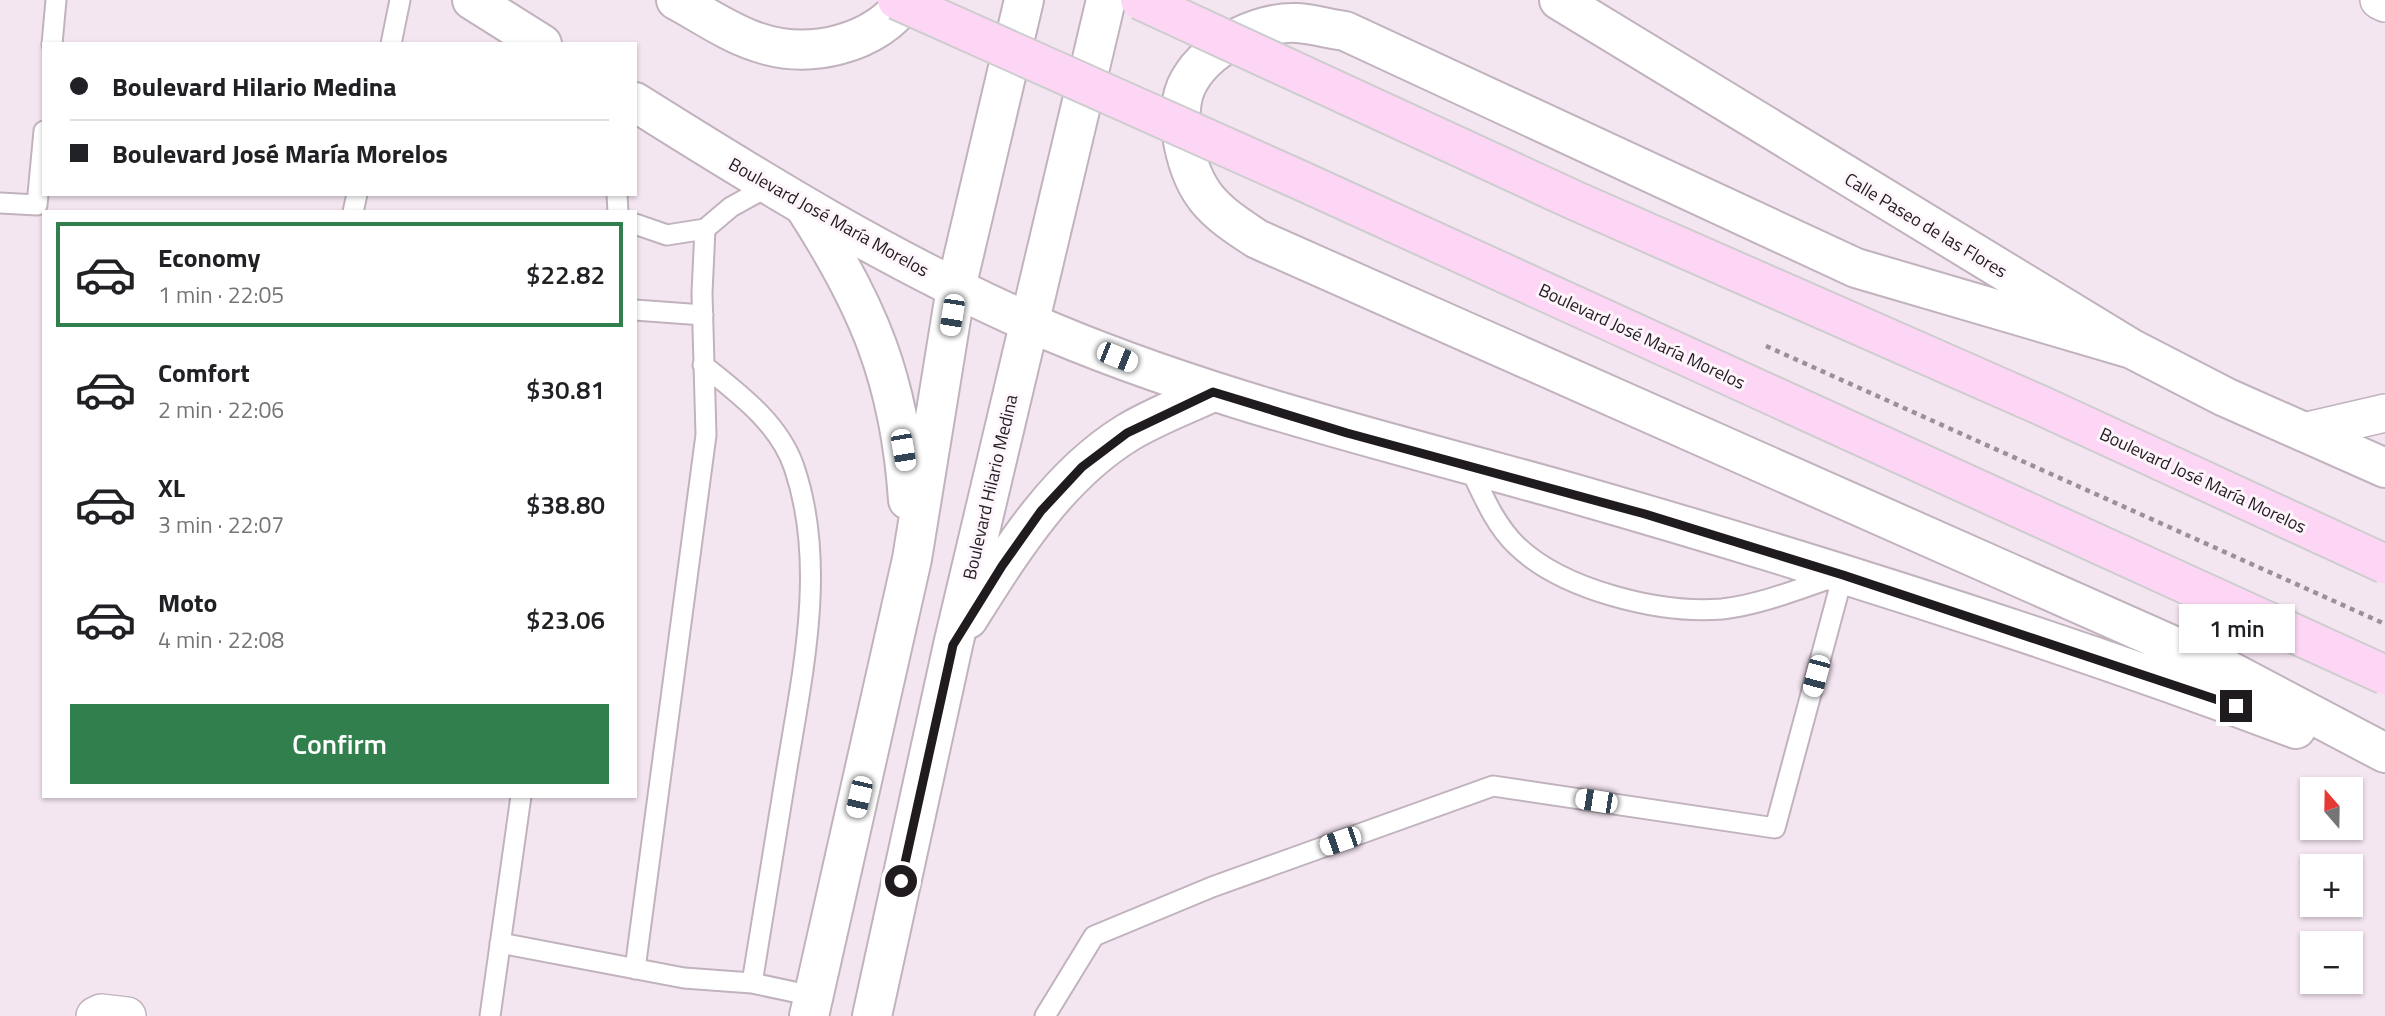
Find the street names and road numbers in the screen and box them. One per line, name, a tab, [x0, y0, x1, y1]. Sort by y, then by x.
street label: Boulevard José María Morelos	[724, 151, 934, 283]
street label: Calle Paseo de las Flores	[1840, 166, 2012, 284]
street label: Boulevard José María Morelos	[1534, 276, 1750, 396]
street label: Boulevard Hilario Medina	[956, 392, 1024, 582]
street label: Boulevard José María Morelos	[2095, 420, 2311, 540]

